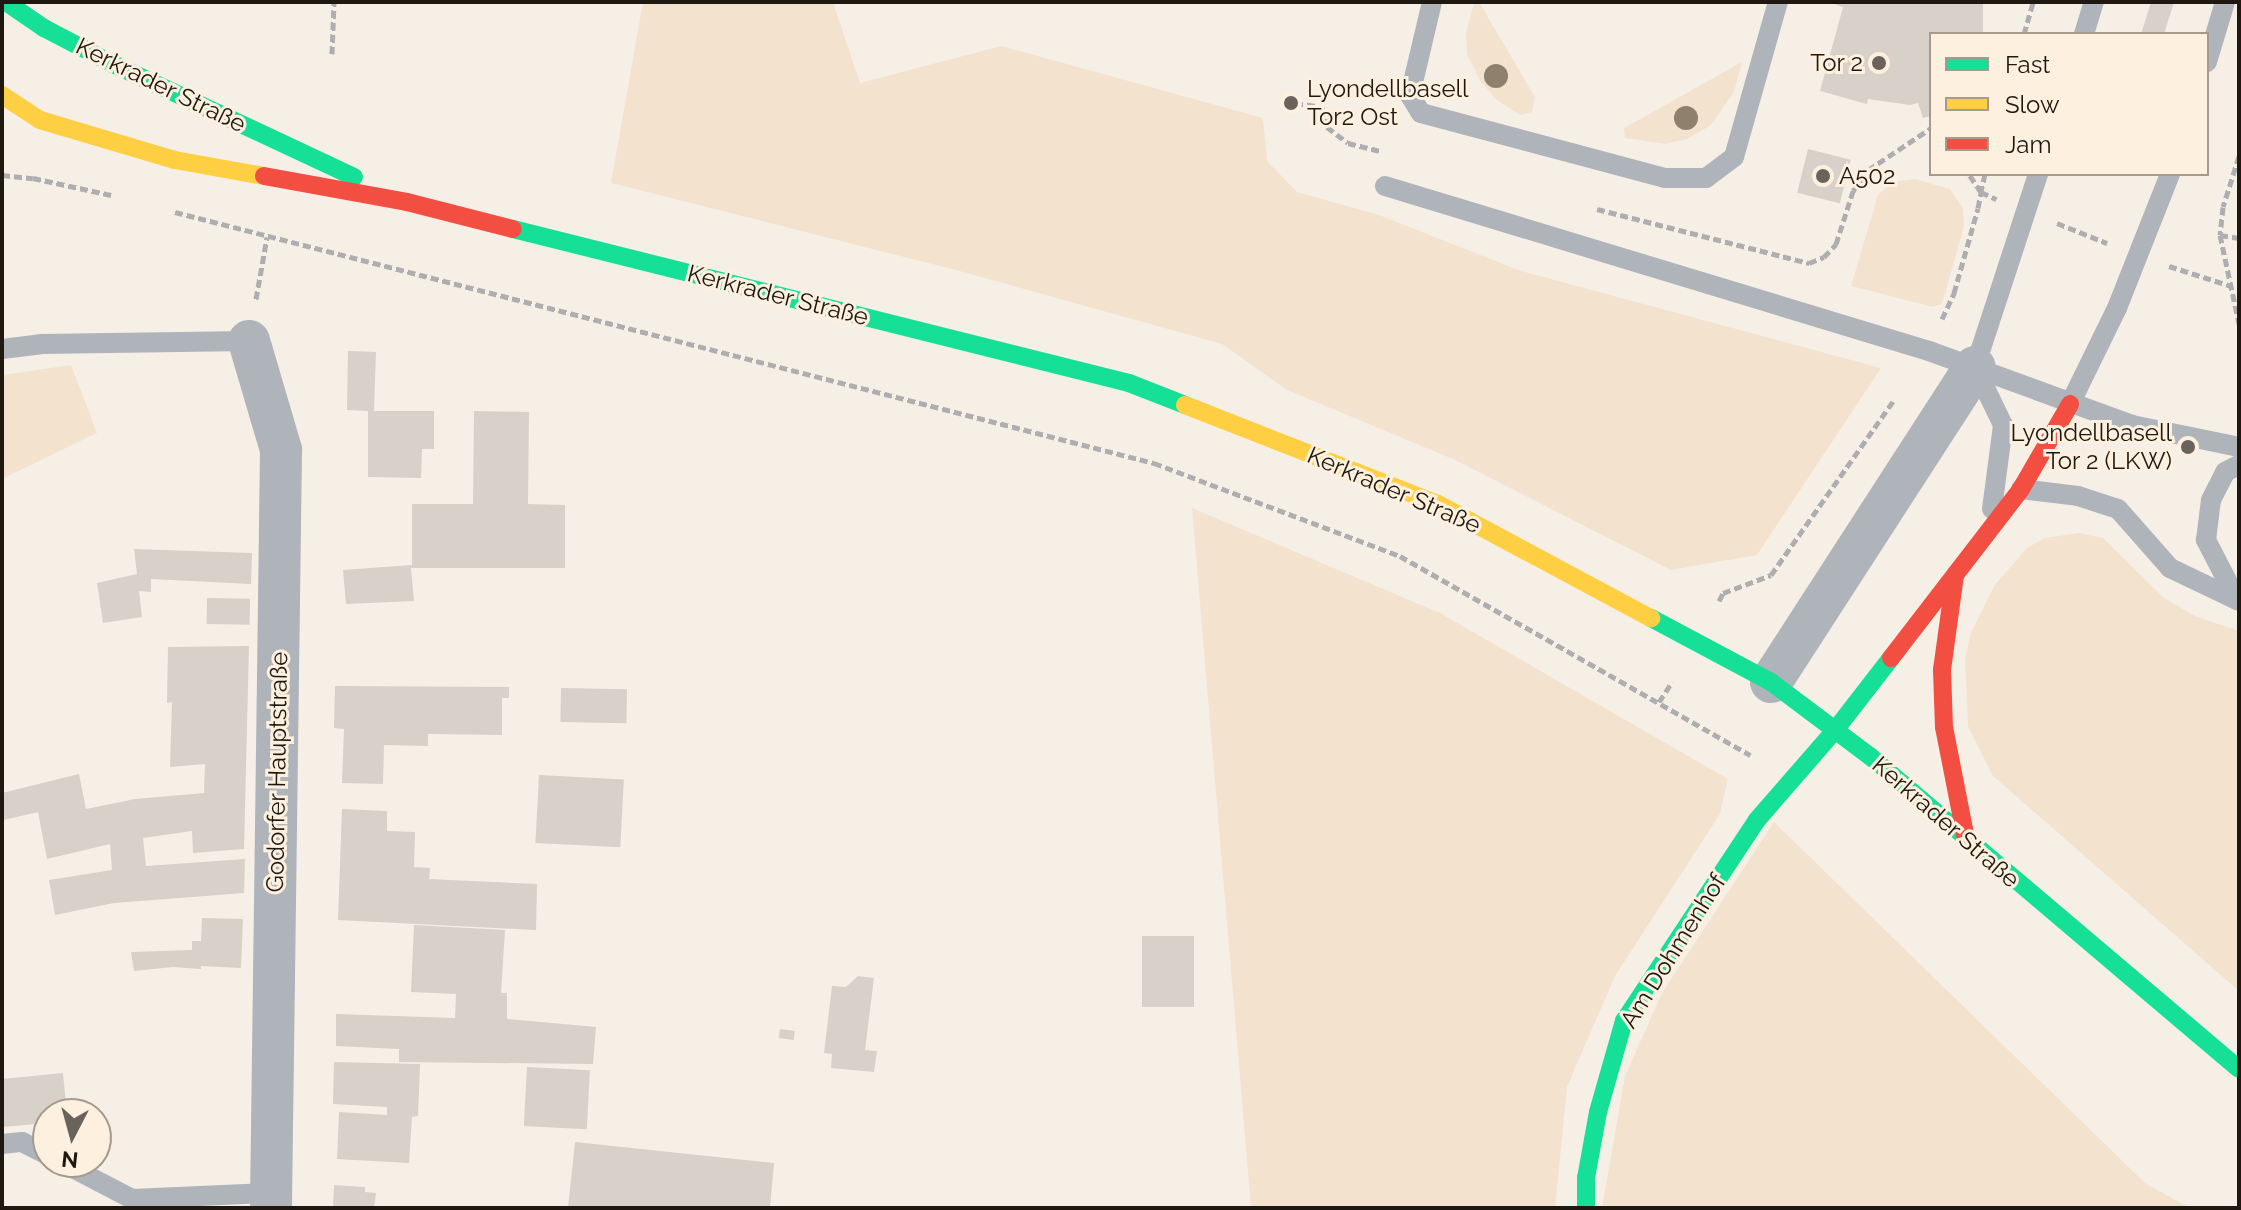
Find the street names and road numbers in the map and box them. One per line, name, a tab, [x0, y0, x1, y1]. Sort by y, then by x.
street label: Kerkrader Straße	[71, 31, 251, 139]
street label: Kerkrader Straße	[684, 259, 872, 331]
street label: Kerkrader Straße	[1303, 440, 1485, 540]
street label: Godorfer Hauptstraße	[260, 651, 294, 893]
street label: Kerkrader Straße	[1866, 750, 2026, 894]
street label: Am Dohmenhof	[1614, 869, 1732, 1033]

